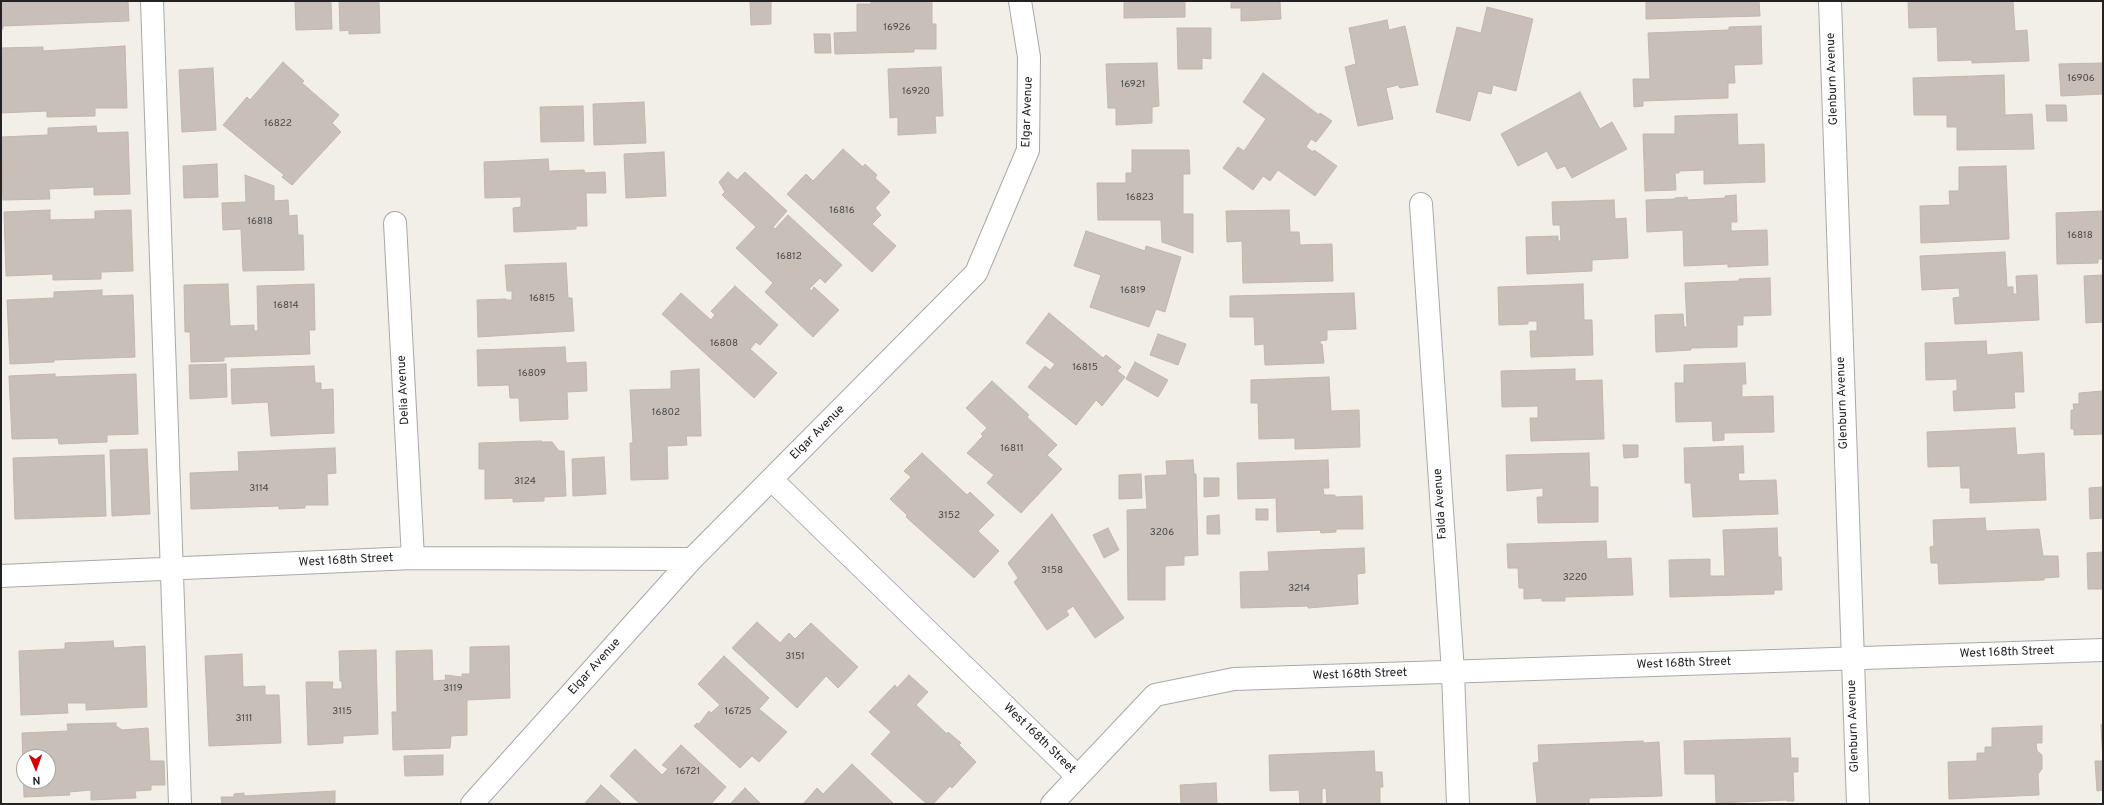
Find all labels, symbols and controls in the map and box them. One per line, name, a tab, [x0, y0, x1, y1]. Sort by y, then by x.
house number: 16926	[883, 22, 911, 34]
street label: Glenburn Avenue	[1824, 32, 1842, 126]
house number: 16906	[2067, 73, 2095, 85]
street label: Elgar Avenue	[1020, 76, 1036, 148]
house number: 16921	[1120, 79, 1146, 91]
house number: 16920	[902, 86, 930, 98]
house number: 16822	[264, 118, 292, 130]
house number: 16823	[1126, 192, 1154, 204]
house number: 16816	[829, 205, 855, 217]
house number: 16818	[247, 216, 273, 228]
house number: 16818	[2067, 230, 2093, 242]
house number: 16812	[776, 251, 802, 263]
house number: 16819	[1120, 285, 1146, 297]
house number: 16815	[529, 293, 555, 305]
house number: 16814	[273, 300, 299, 312]
house number: 16808	[710, 338, 738, 350]
street label: Delia Avenue	[395, 355, 413, 425]
street label: Glenburn Avenue	[1834, 356, 1852, 450]
house number: 16815	[1072, 362, 1098, 374]
house number: 16809	[518, 368, 546, 380]
street label: Elgar Avenue	[788, 403, 848, 463]
house number: 16802	[652, 407, 680, 419]
house number: 16811	[1000, 443, 1024, 455]
street label: Falda Avenue	[1431, 468, 1451, 540]
house number: 3124	[514, 476, 536, 488]
house number: 3114	[249, 483, 269, 495]
house number: 3152	[938, 510, 960, 522]
house number: 3206	[1150, 527, 1174, 539]
street label: West 168th Street	[298, 551, 394, 571]
house number: 3158	[1041, 565, 1063, 577]
house number: 3220	[1563, 572, 1587, 584]
house number: 3214	[1288, 583, 1310, 595]
street label: Elgar Avenue	[566, 636, 624, 698]
street label: West 168th Street	[1959, 644, 2055, 662]
house number: 3151	[785, 651, 805, 663]
street label: West 168th Street	[1636, 655, 1732, 673]
street label: West 168th Street	[1312, 666, 1408, 684]
street label: Glenburn Avenue	[1845, 679, 1863, 773]
house number: 3119	[443, 683, 463, 695]
street label: West 168th Street	[1000, 701, 1078, 777]
house number: 3115	[332, 706, 352, 718]
house number: 16725	[725, 706, 751, 718]
house number: 3111	[235, 713, 253, 725]
north arrow	[16, 749, 56, 789]
house number: 16721	[676, 766, 700, 778]
text: N	[32, 773, 41, 787]

